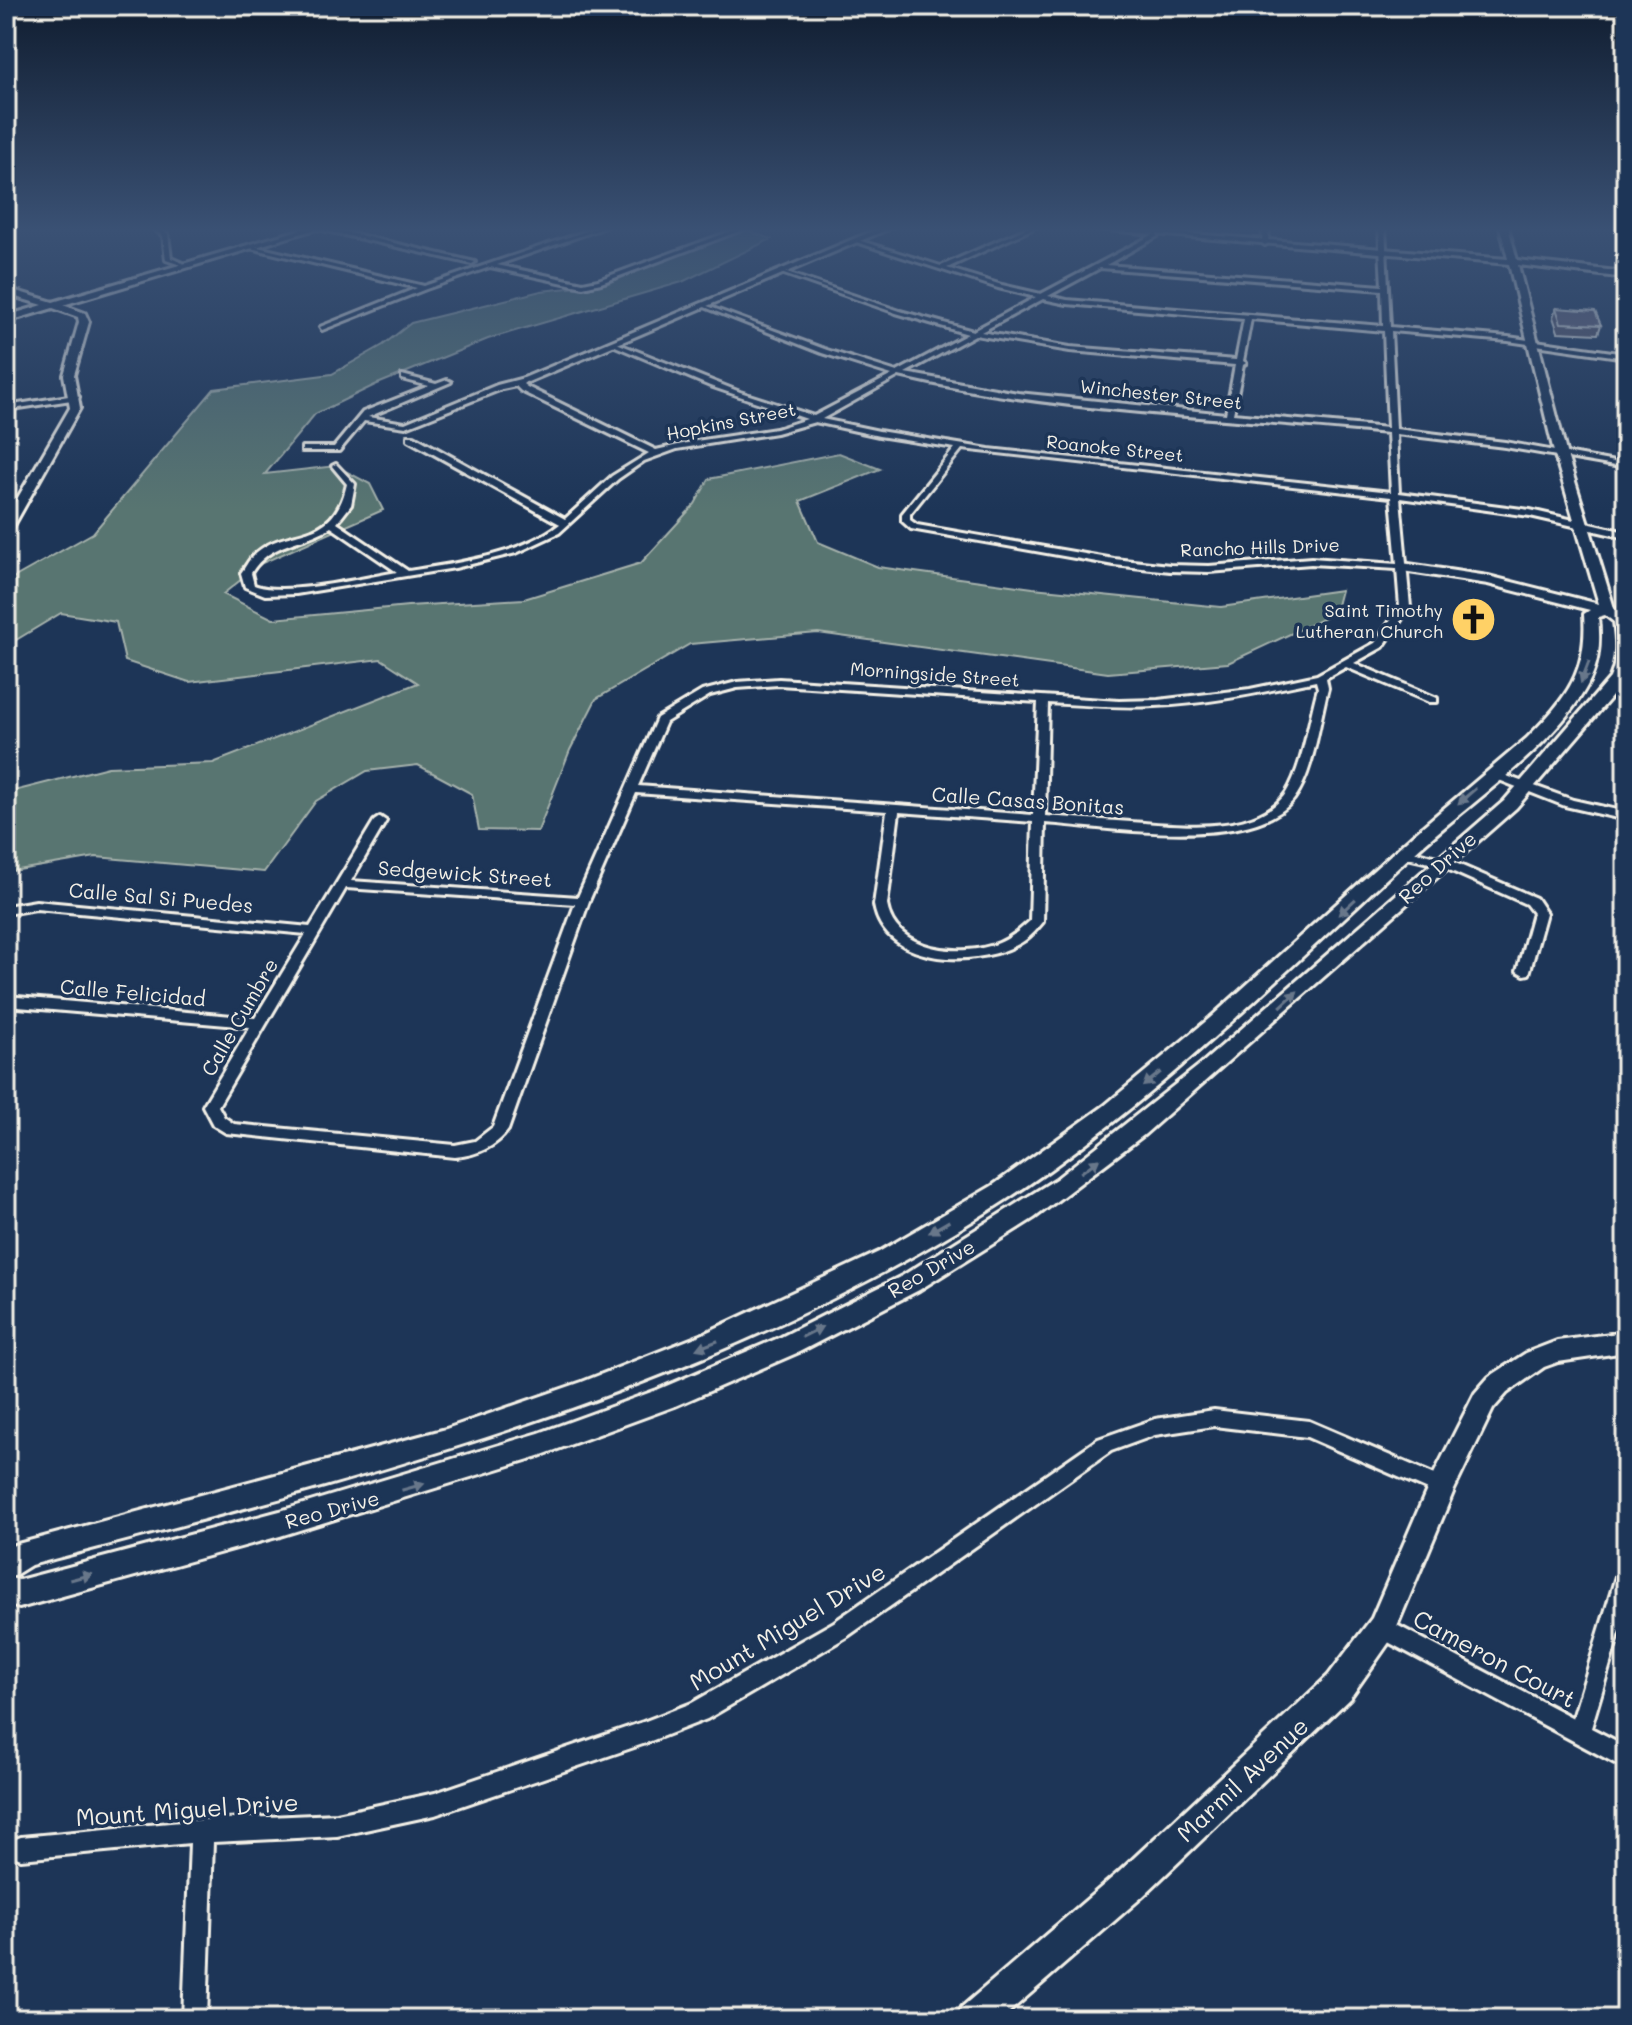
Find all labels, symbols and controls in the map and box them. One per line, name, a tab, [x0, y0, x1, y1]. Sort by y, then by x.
street label: Winchester Street	[1079, 374, 1243, 414]
street label: Hopkins Street	[664, 397, 798, 445]
street label: Roanoke Street	[1045, 429, 1185, 467]
street label: Rancho Hills Drive	[1180, 532, 1340, 562]
church icon: Saint Timothy Lutheran Church	[1450, 596, 1498, 644]
place label: Saint Timothy Lutheran Church	[1296, 598, 1443, 643]
street label: Morningside Street	[849, 656, 1021, 692]
one-way arrow	[1578, 660, 1591, 684]
street label: Calle Casas Bonitas	[931, 780, 1125, 820]
one-way arrow	[1458, 787, 1477, 805]
street label: Reo Drive	[1393, 825, 1481, 909]
street label: Sedgewick Street	[377, 854, 553, 892]
street label: Calle Sal Si Puedes	[68, 876, 254, 918]
one-way arrow	[1338, 897, 1357, 915]
street label: Calle Cumbre	[195, 953, 283, 1081]
street label: Calle Felicidad	[59, 973, 207, 1011]
one-way arrow	[1279, 990, 1298, 1008]
one-way arrow	[1142, 1070, 1162, 1087]
one-way arrow	[1079, 1158, 1101, 1174]
one-way arrow	[928, 1220, 950, 1234]
street label: Reo Drive	[883, 1233, 979, 1303]
one-way arrow	[800, 1326, 823, 1339]
one-way arrow	[695, 1338, 719, 1351]
one-way arrow	[401, 1480, 426, 1492]
street label: Reo Drive	[282, 1484, 382, 1534]
street label: Mount Miguel Drive	[683, 1555, 891, 1697]
one-way arrow	[70, 1570, 94, 1583]
street label: Cameron Court	[1408, 1602, 1582, 1714]
street label: Marmil Avenue	[1170, 1710, 1314, 1848]
street label: Mount Miguel Drive	[74, 1786, 300, 1832]

